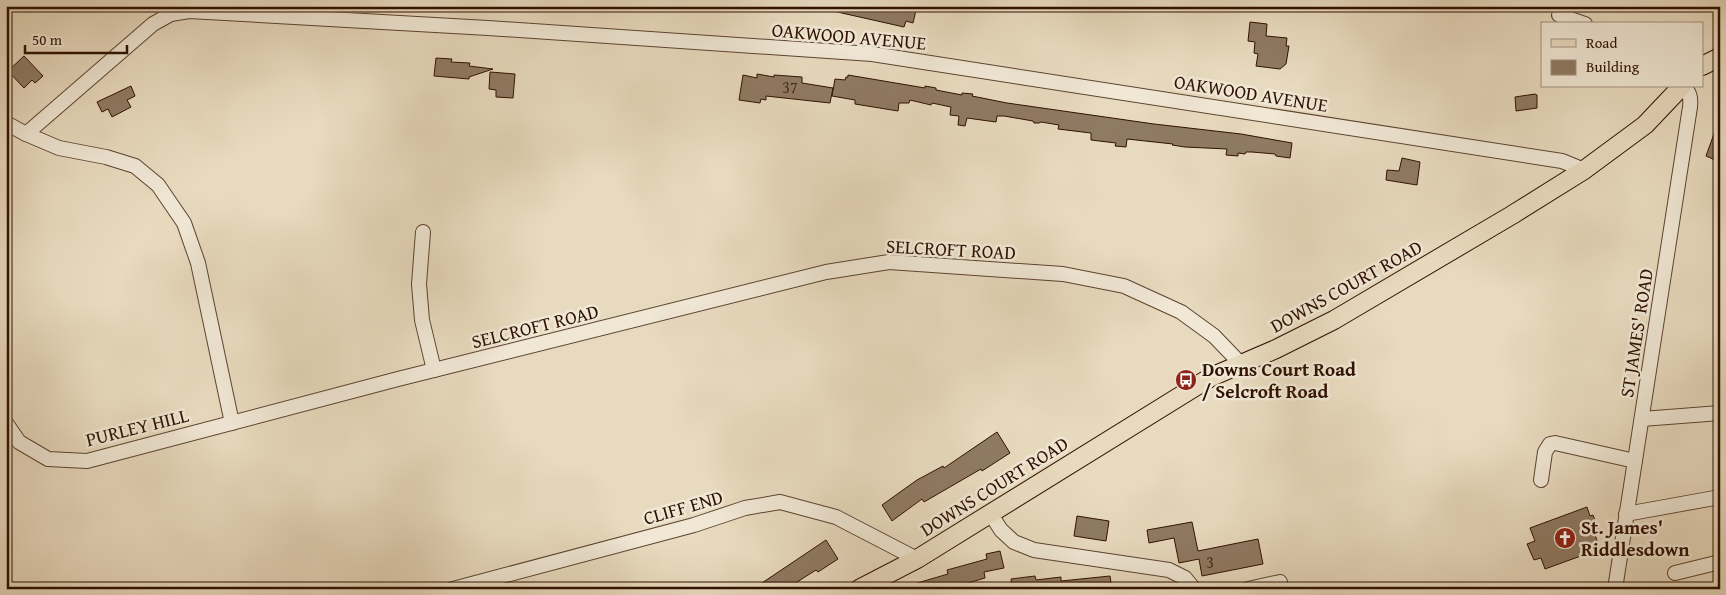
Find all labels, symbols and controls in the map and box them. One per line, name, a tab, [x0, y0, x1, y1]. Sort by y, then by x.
street label: OAKWOOD AVENUE	[771, 15, 928, 57]
scale bar	[25, 22, 128, 54]
legend	[1541, 22, 1704, 88]
text: 50 m	[32, 29, 63, 50]
text: Road	[1586, 32, 1617, 53]
text: Building	[1586, 56, 1640, 77]
street label: OAKWOOD AVENUE	[1172, 67, 1330, 119]
house number: 37	[782, 75, 798, 99]
street label: SELCROFT ROAD	[885, 232, 1017, 266]
street label: DOWNS COURT ROAD	[1265, 233, 1427, 339]
street label: ST JAMES' ROAD	[1612, 267, 1660, 399]
street label: SELCROFT ROAD	[469, 297, 601, 355]
place label: Downs Court Road / Selcroft Road	[1202, 355, 1356, 405]
bus stop icon: Downs Court Road / Selcroft Road	[1174, 368, 1198, 392]
street label: PURLEY HILL	[83, 401, 191, 453]
street label: DOWNS COURT ROAD	[915, 429, 1073, 543]
street label: CLIFF END	[640, 482, 726, 532]
place label: St. James' Riddlesdown	[1581, 513, 1690, 563]
church icon: St. James' Riddlesdown	[1553, 526, 1577, 550]
house number: 3	[1206, 550, 1214, 574]

